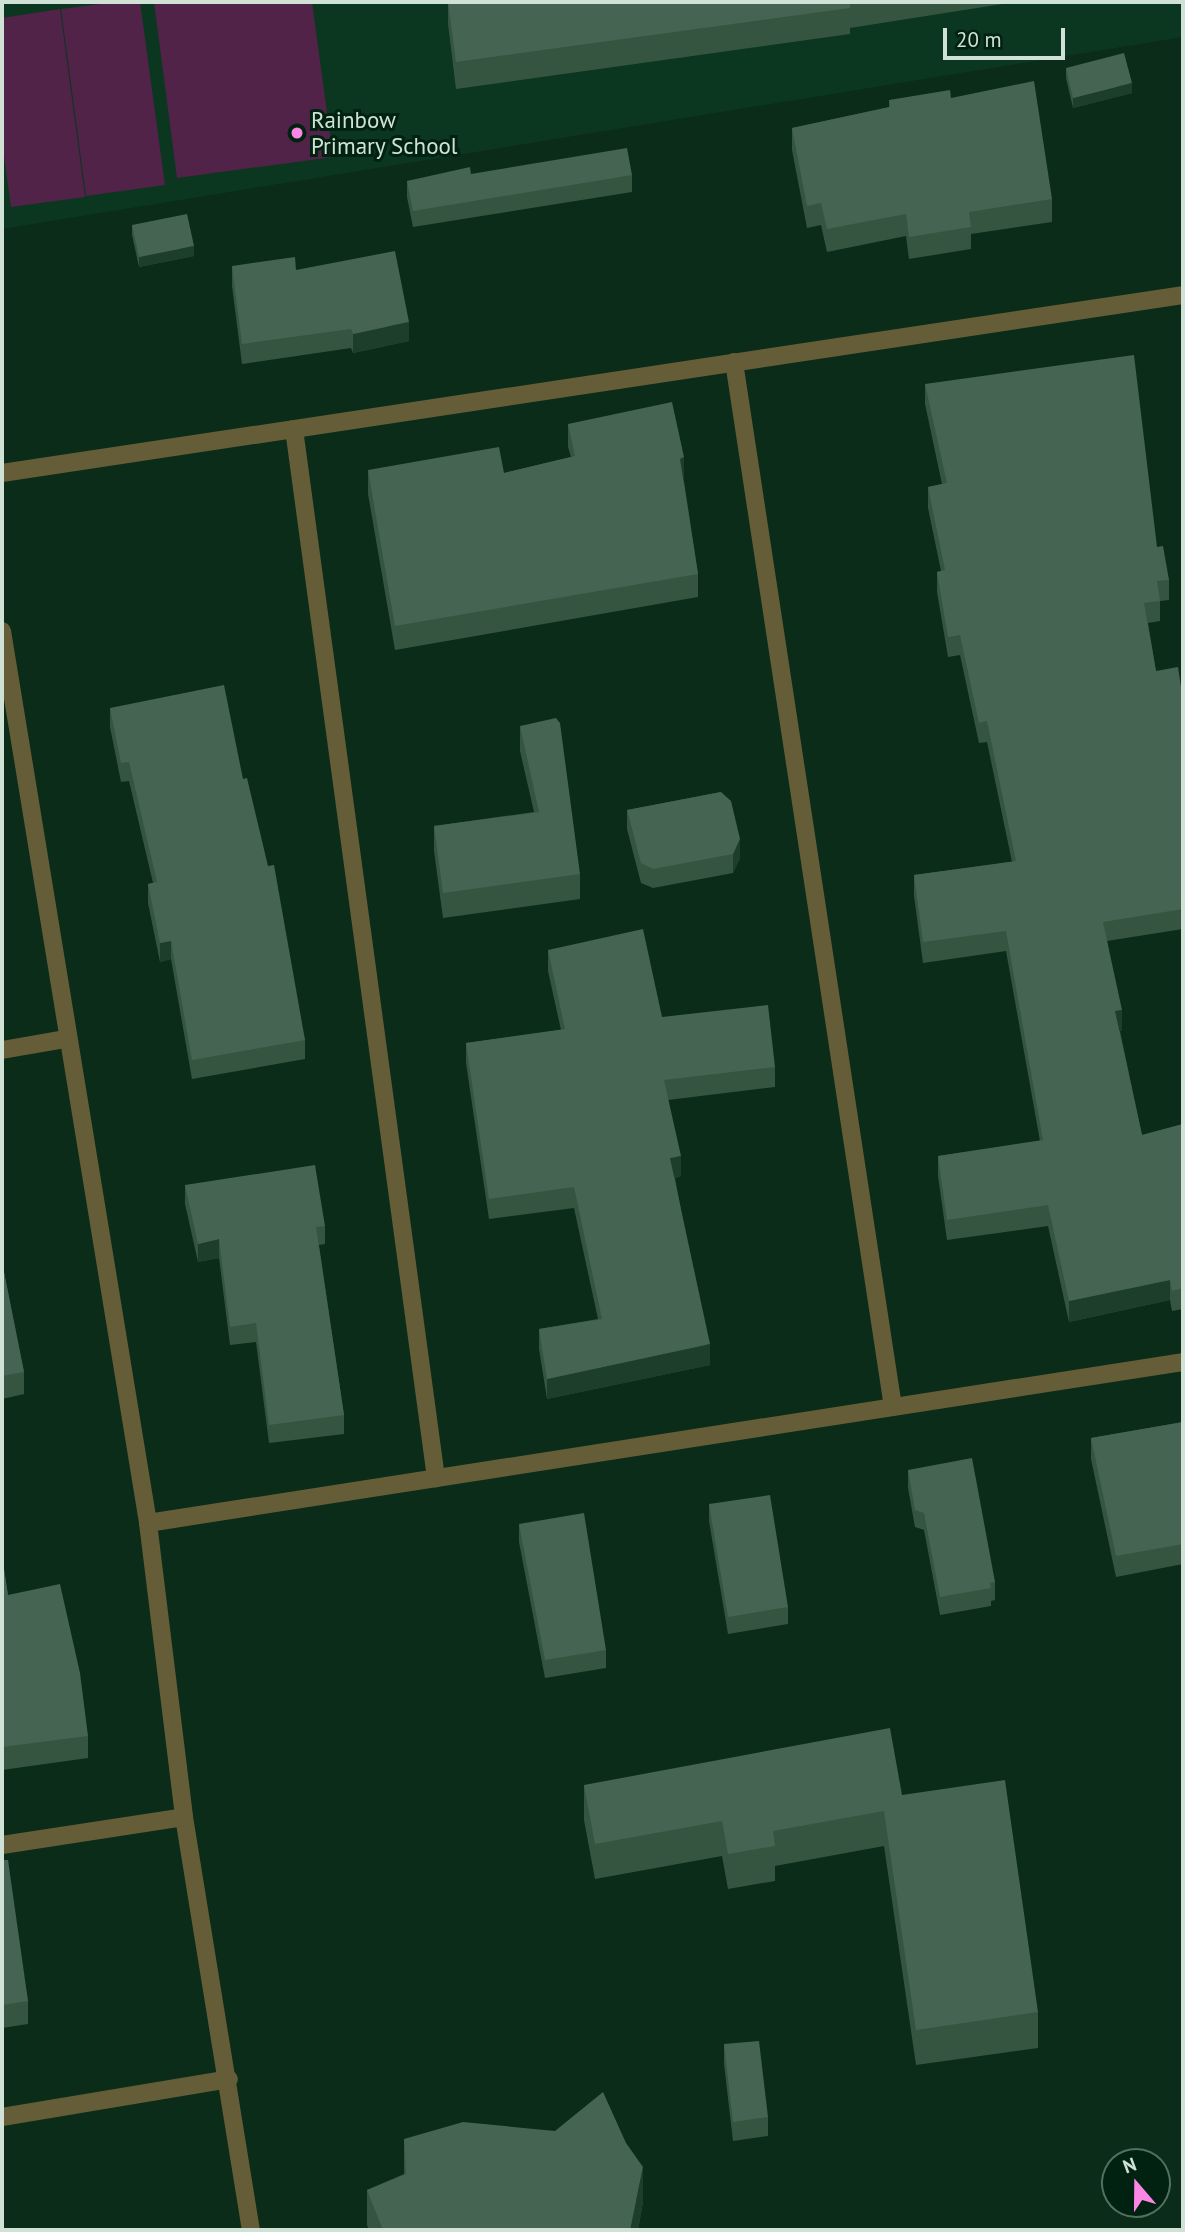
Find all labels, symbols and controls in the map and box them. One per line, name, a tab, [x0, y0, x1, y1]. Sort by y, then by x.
scale bar	[947, 14, 1070, 58]
text: 20 m	[956, 26, 1002, 53]
place label: Rainbow Primary School	[311, 106, 458, 160]
marker: Rainbow Primary School	[289, 125, 305, 141]
north arrow	[1101, 2148, 1171, 2218]
text: N	[1120, 2152, 1139, 2179]

